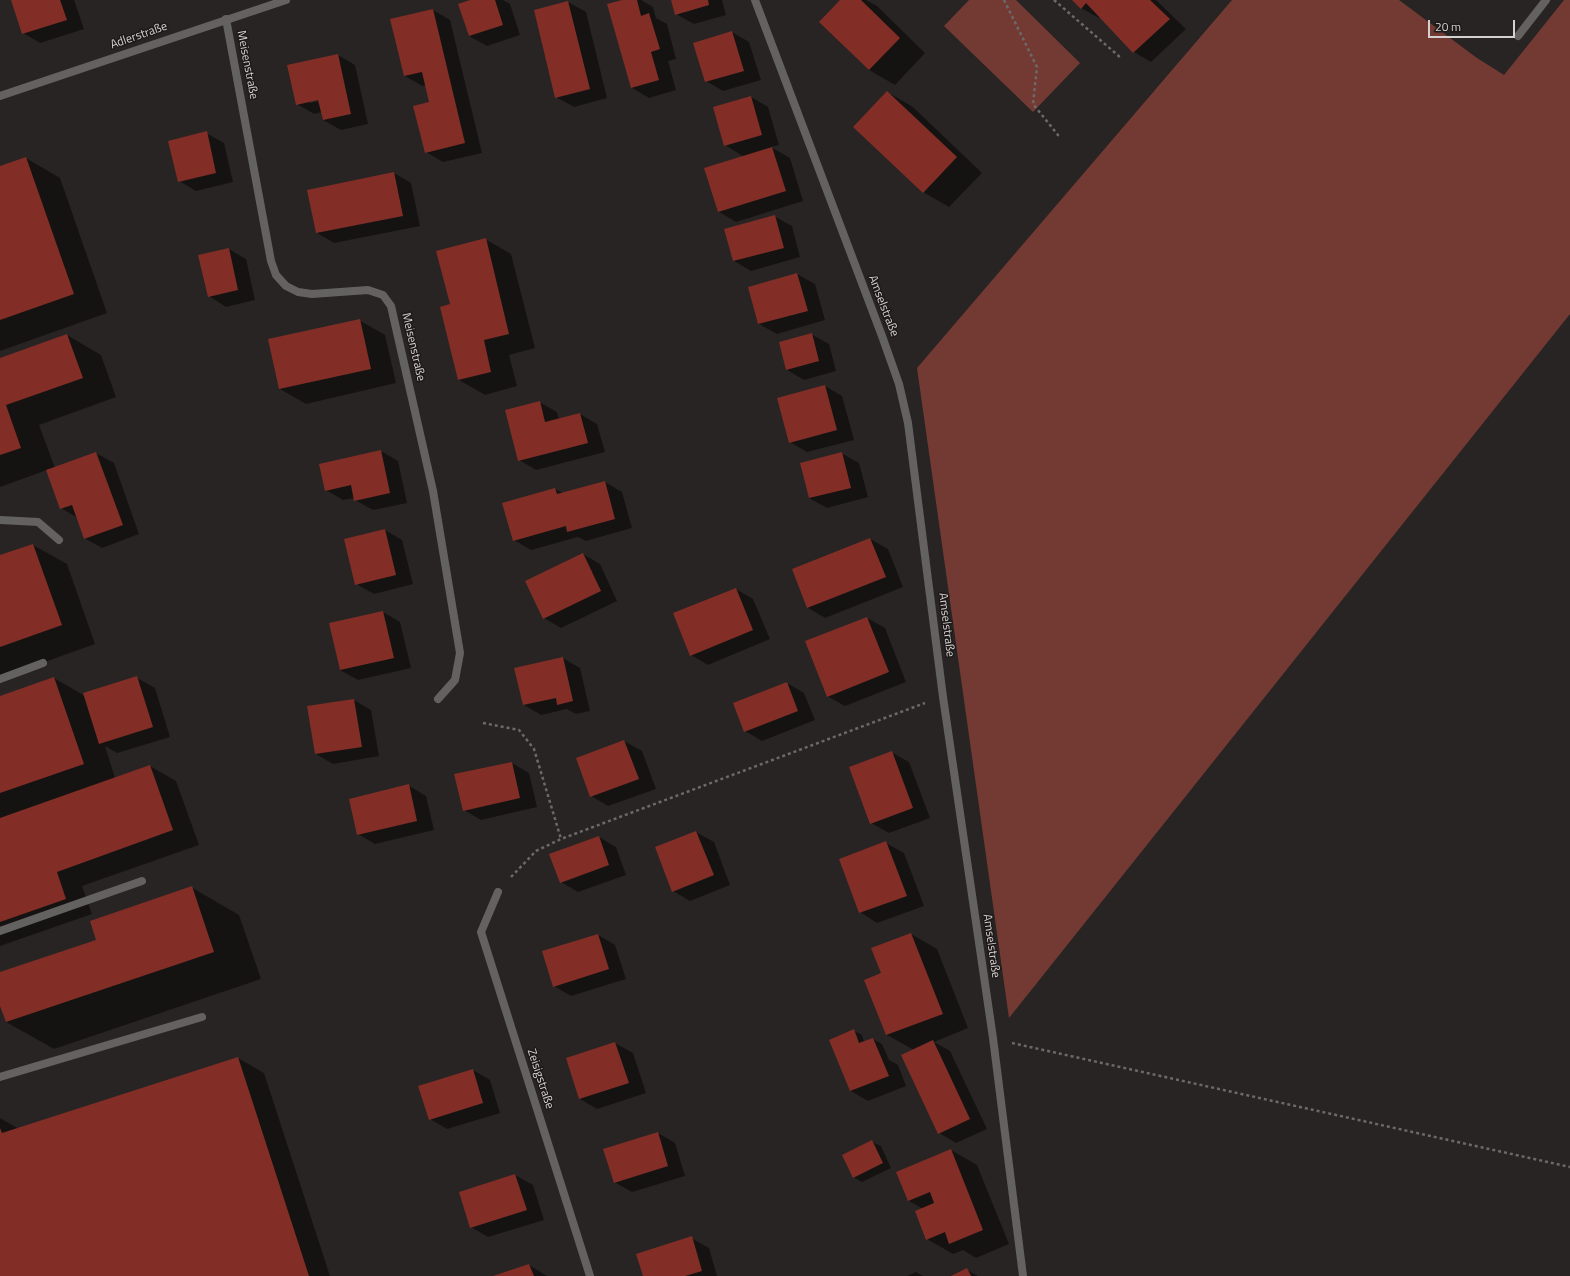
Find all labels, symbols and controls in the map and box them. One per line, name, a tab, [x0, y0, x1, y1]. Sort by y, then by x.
scale bar	[1430, 12, 1517, 38]
text: 20 m	[1435, 17, 1461, 36]
street label: Adlerstraße	[109, 20, 169, 52]
street label: Meisenstraße	[233, 29, 261, 101]
street label: Amselstraße	[865, 273, 901, 339]
street label: Meisenstraße	[398, 311, 428, 383]
street label: Amselstraße	[935, 592, 957, 658]
street label: Amselstraße	[979, 913, 1003, 979]
street label: Zeisigstraße	[524, 1047, 556, 1111]

